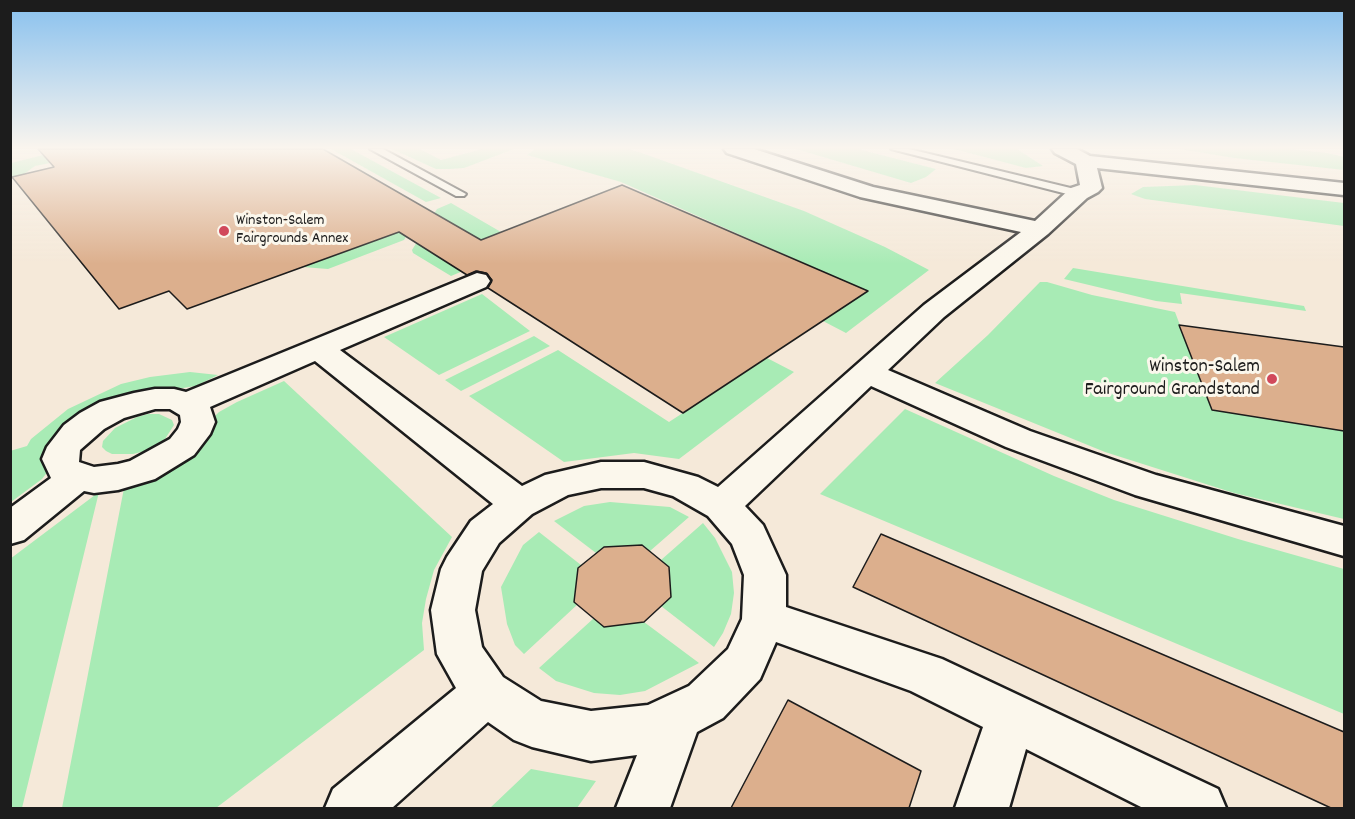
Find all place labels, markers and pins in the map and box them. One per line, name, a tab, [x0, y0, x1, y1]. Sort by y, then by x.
place label: Winston-Salem Fairgrounds Annex	[236, 212, 348, 250]
marker: Winston-Salem Fairgrounds Annex	[217, 224, 231, 238]
place label: Winston-Salem Fairground Grandstand	[1084, 356, 1260, 403]
marker: Winston-Salem Fairground Grandstand	[1265, 372, 1279, 386]

